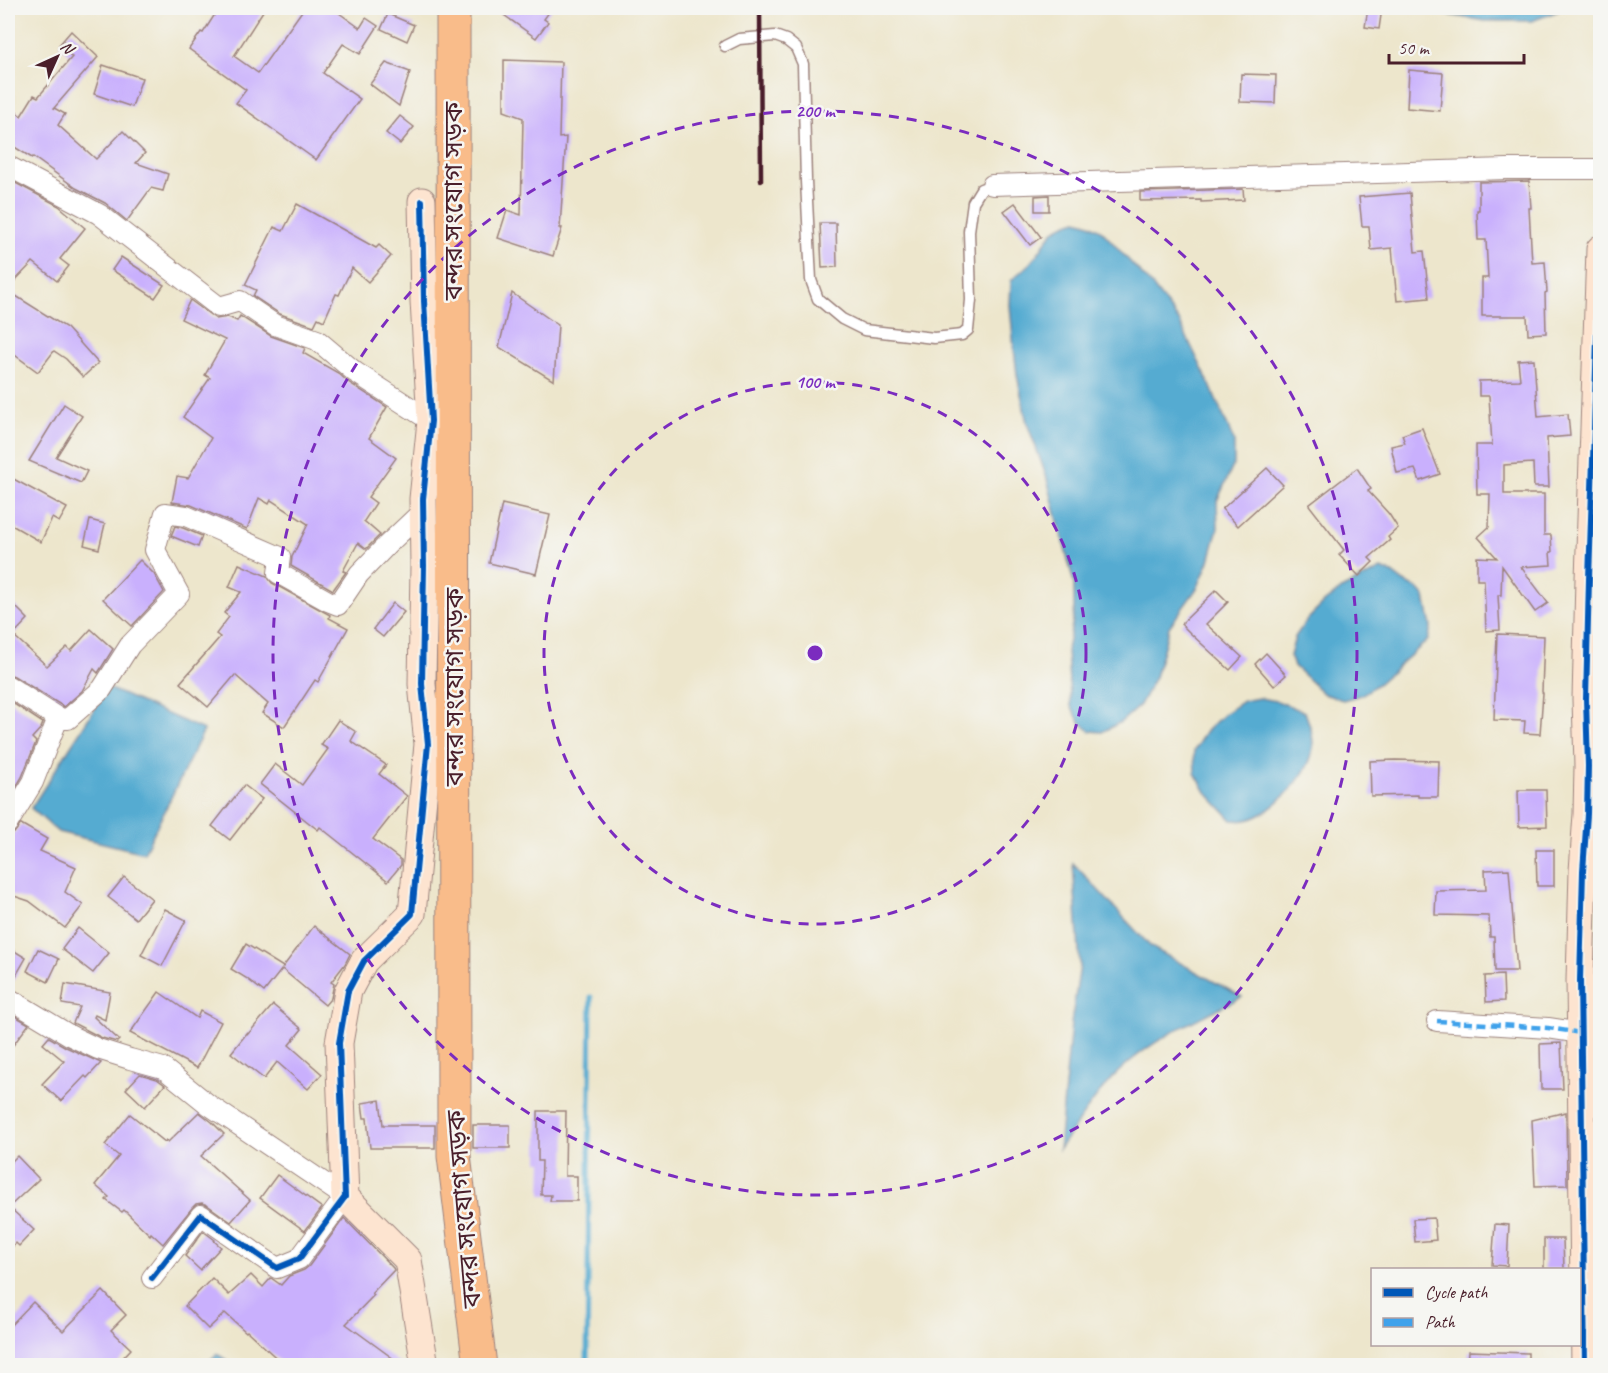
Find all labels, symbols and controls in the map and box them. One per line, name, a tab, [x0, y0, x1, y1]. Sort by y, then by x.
north arrow	[27, 27, 87, 87]
scale bar	[1389, 27, 1524, 65]
text: N	[56, 37, 80, 60]
text: 50 m	[1398, 37, 1431, 59]
text: 200 m	[796, 100, 836, 122]
street label: বন্দর সংযোগ সড়ক	[437, 101, 470, 301]
text: 100 m	[796, 371, 836, 393]
street label: বন্দর সংযোগ সড়ক	[438, 587, 471, 787]
centre of rings	[805, 643, 825, 663]
street label: বন্দর সংযোগ সড়ক	[439, 1108, 489, 1310]
legend	[1371, 1268, 1581, 1346]
text: Cycle path	[1425, 1281, 1488, 1303]
text: Path	[1425, 1311, 1455, 1333]

